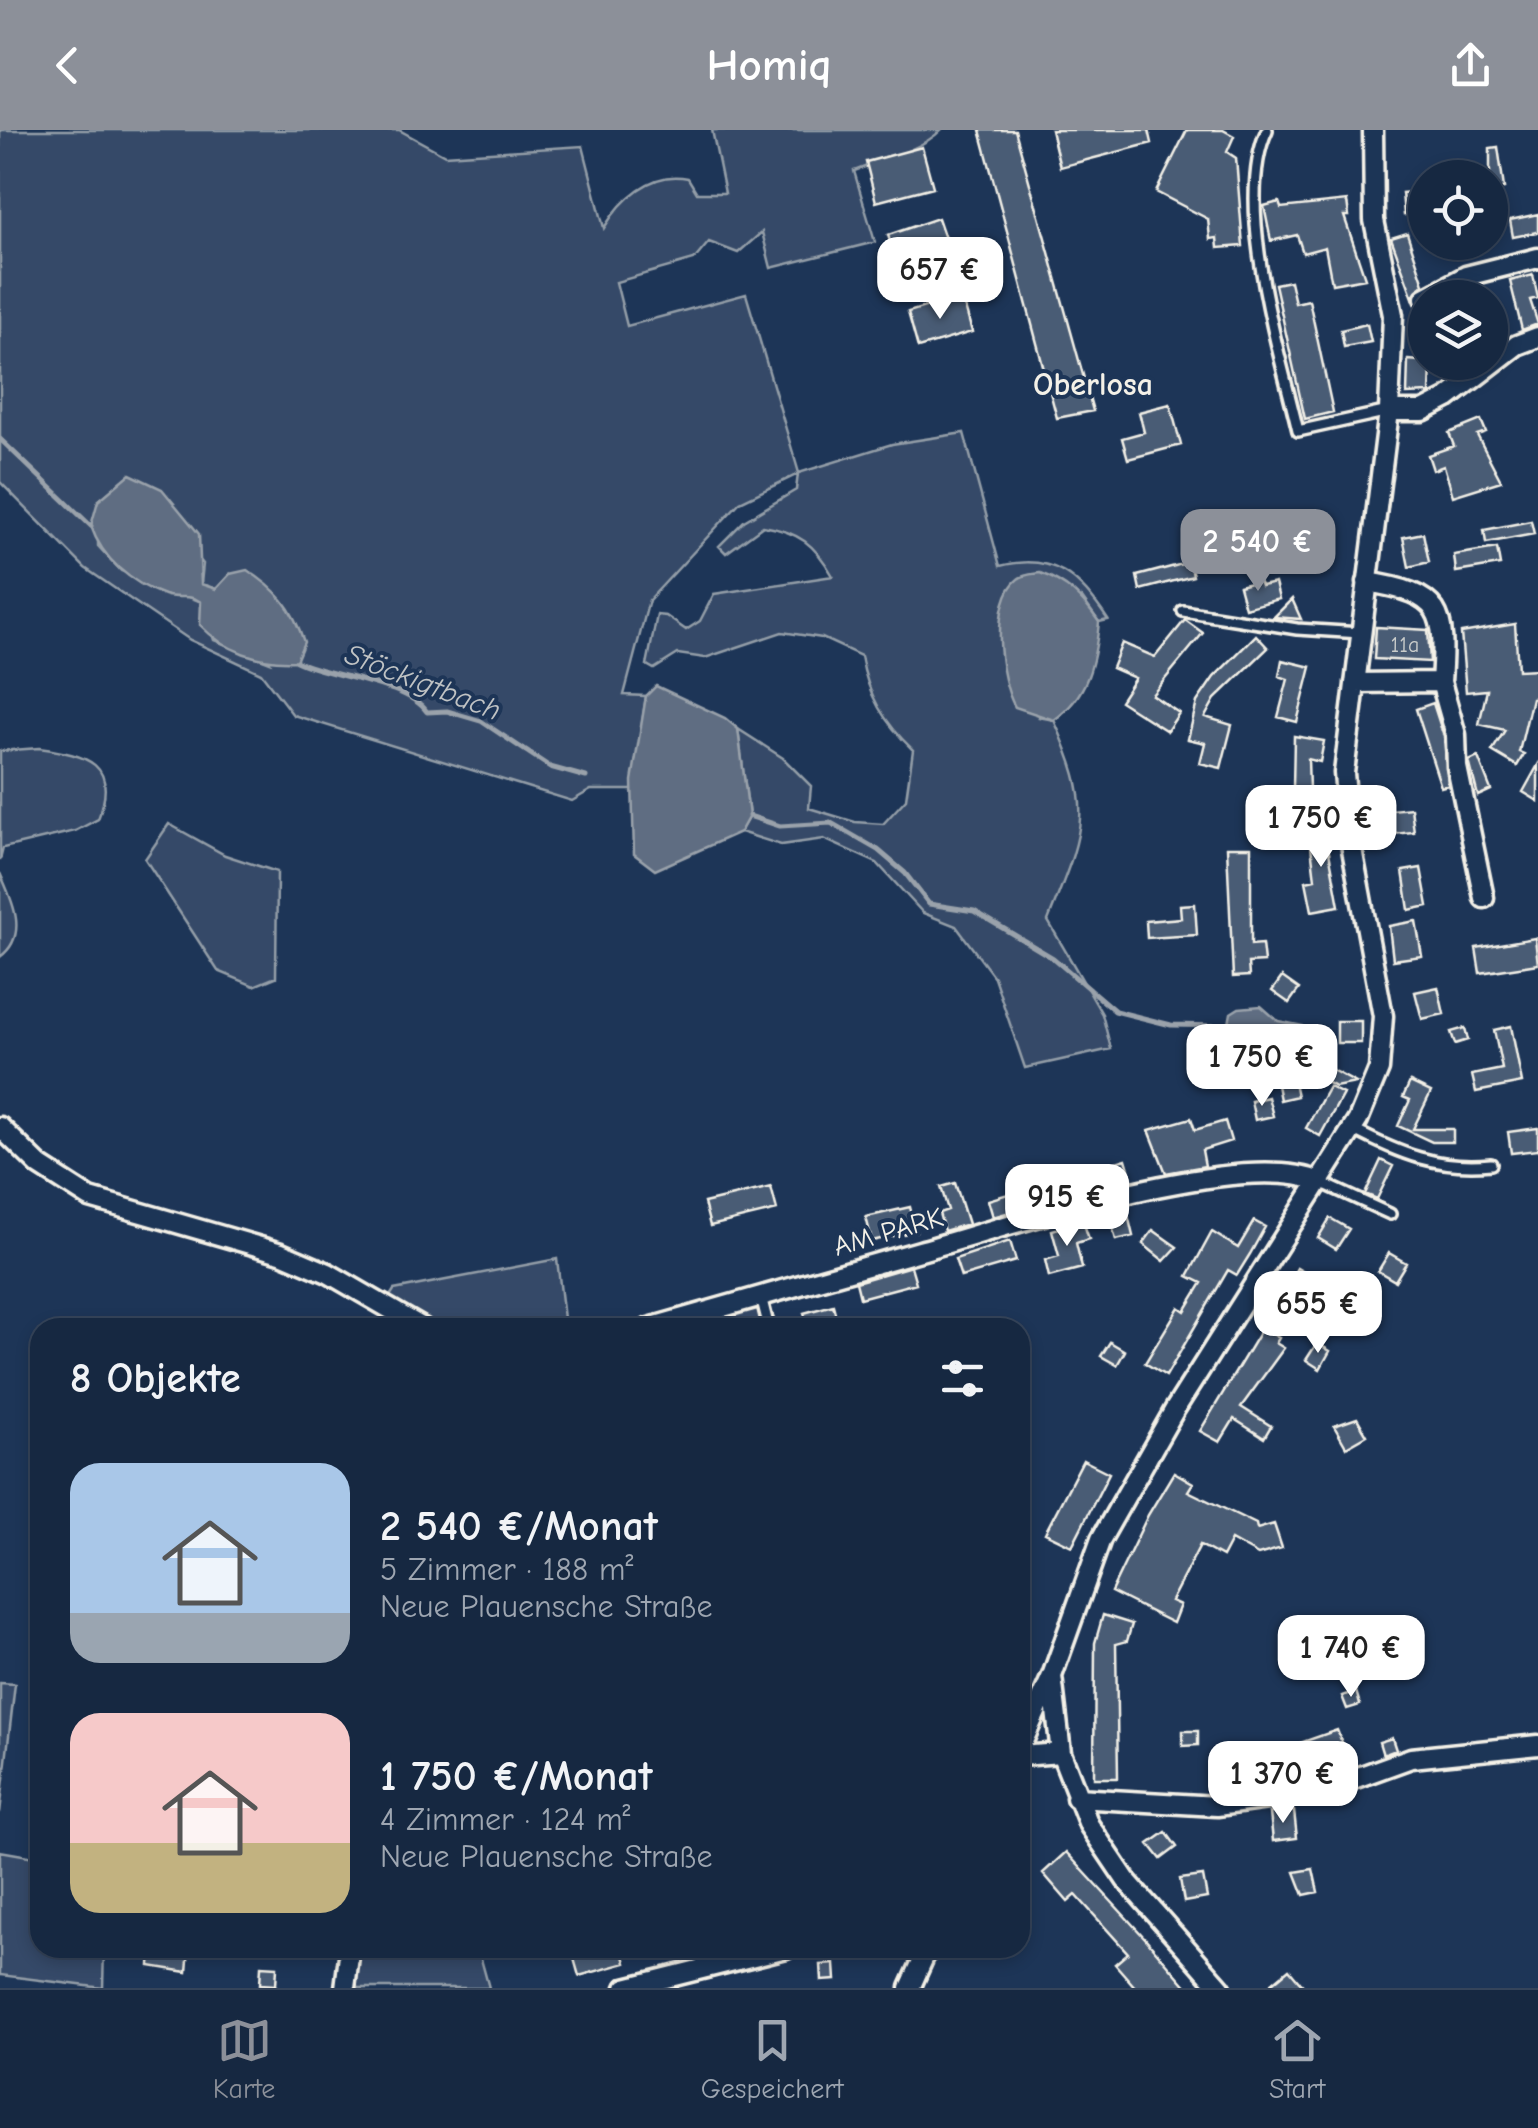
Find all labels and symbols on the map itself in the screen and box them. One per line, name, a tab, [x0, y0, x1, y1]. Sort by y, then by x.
pin: 657 €	[870, 237, 1010, 322]
district label: Oberlosa	[1033, 366, 1153, 403]
pin: 2 540 €	[1166, 509, 1350, 594]
house number: 11a	[1391, 632, 1419, 658]
water label: Stöckigtbach	[340, 637, 506, 728]
pin: 1 750 €	[1229, 785, 1413, 870]
pin: 1 750 €	[1170, 1024, 1354, 1109]
pin: 915 €	[997, 1164, 1137, 1249]
street label: AM PARK	[830, 1201, 947, 1263]
pin: 655 €	[1248, 1271, 1388, 1356]
pin: 1 740 €	[1259, 1615, 1443, 1700]
pin: 1 370 €	[1191, 1741, 1375, 1826]

